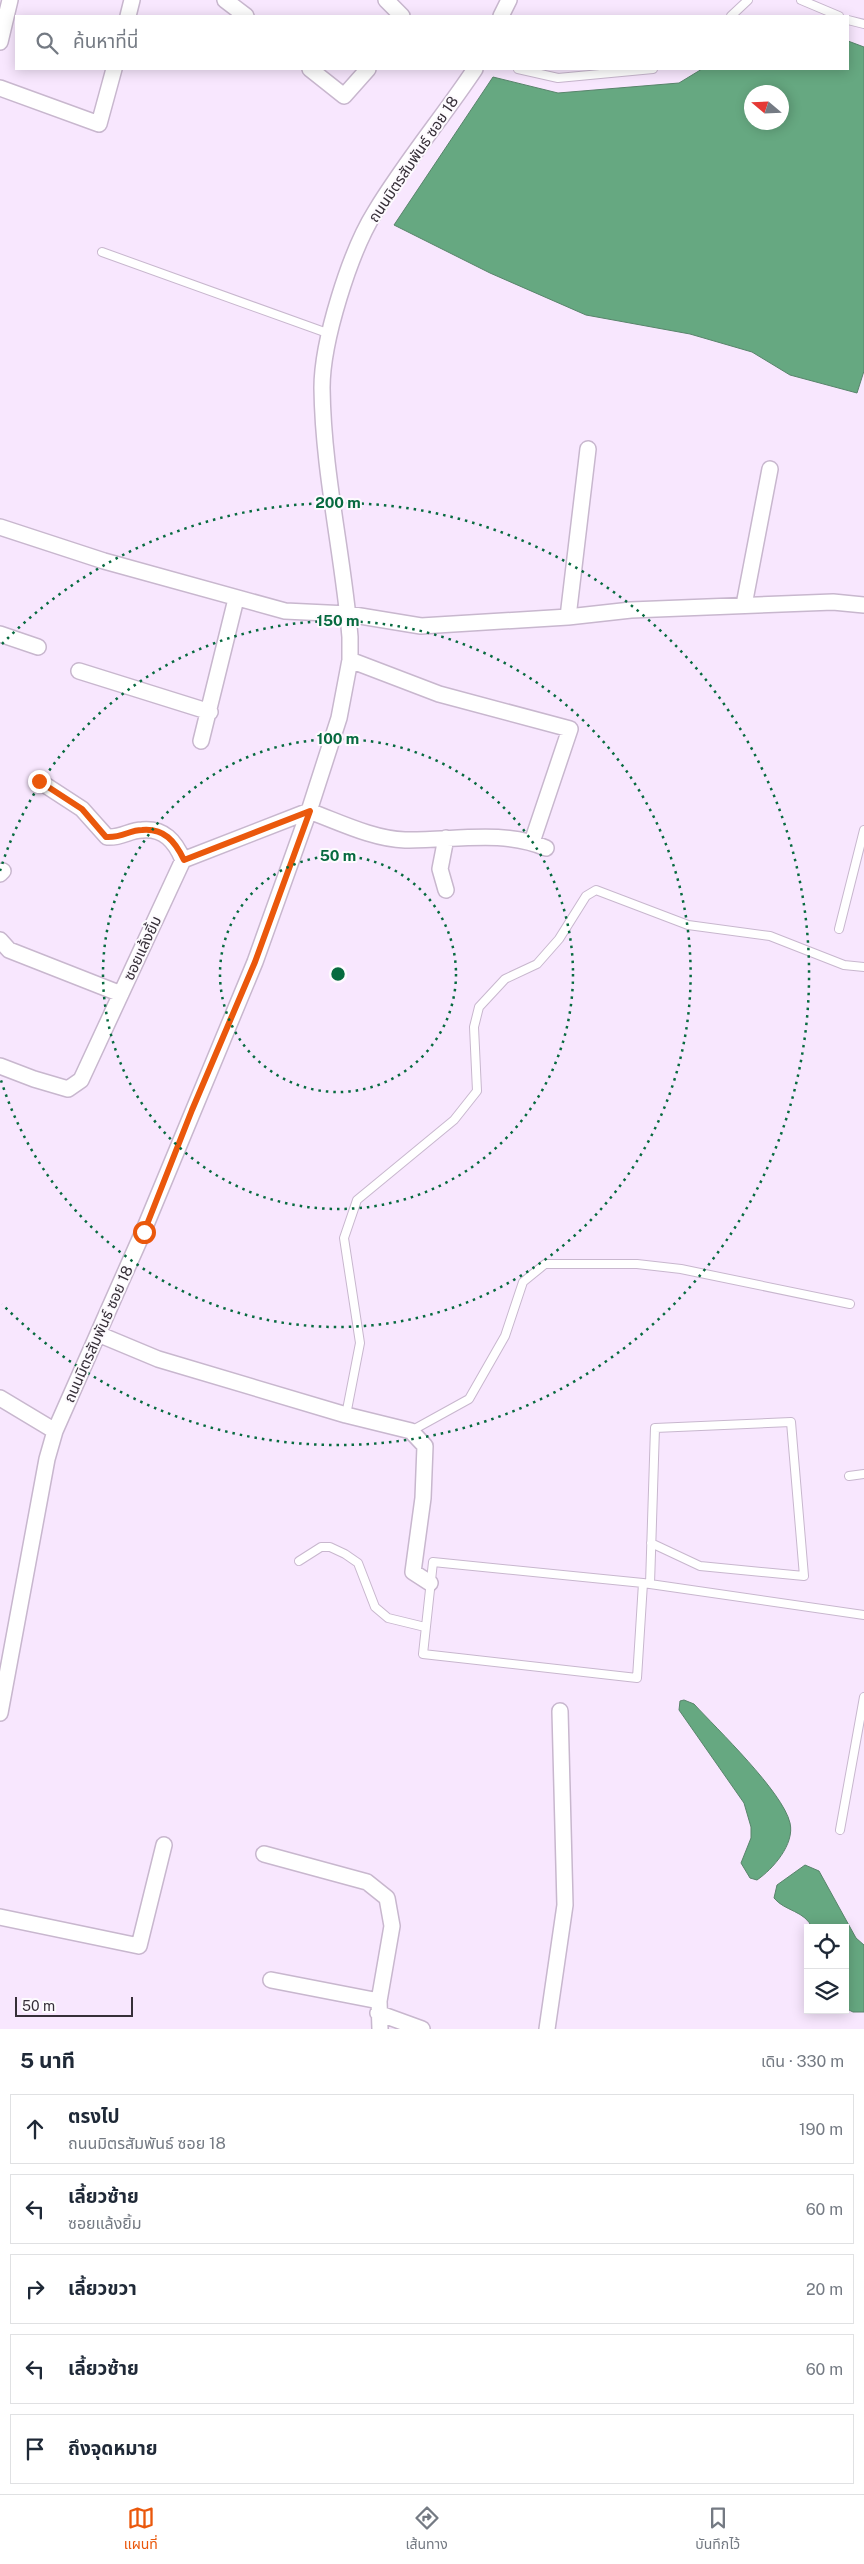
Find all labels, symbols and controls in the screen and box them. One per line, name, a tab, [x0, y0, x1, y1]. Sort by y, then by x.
search box	[15, 15, 849, 70]
icon: search	[33, 29, 61, 57]
text: ค้นหาที่นี่	[73, 30, 138, 52]
north arrow	[744, 85, 789, 130]
street label: ถนนมิตรสัมพันธ์ ซอย 18	[365, 93, 461, 225]
text: 200 m	[315, 494, 361, 511]
text: 150 m	[316, 612, 360, 629]
text: 100 m	[317, 730, 359, 747]
route end	[28, 770, 51, 793]
text: 50 m	[320, 847, 356, 864]
street label: ซอยแล้งยิ้ม	[119, 913, 164, 983]
centre of rings	[329, 965, 347, 983]
route start	[133, 1221, 156, 1244]
street label: ถนนมิตรสัมพันธ์ ซอย 18	[60, 1263, 136, 1405]
map controls	[804, 1924, 849, 2014]
button: locate	[804, 1924, 849, 1969]
button: layers	[804, 1969, 849, 2014]
scale bar	[15, 1994, 132, 2017]
text: 50 m	[22, 1998, 55, 2014]
text: 5 นาที	[20, 2048, 75, 2073]
text: เดิน · 330 m	[761, 2052, 844, 2071]
text: ตรงไป	[68, 2105, 120, 2127]
icon: ahead	[21, 2115, 49, 2143]
text: 190 m	[799, 2120, 843, 2139]
text: ถนนมิตรสัมพันธ์ ซอย 18	[68, 2134, 226, 2153]
text: เลี้ยวซ้าย	[68, 2185, 139, 2207]
icon: left	[21, 2195, 49, 2223]
text: 60 m	[806, 2200, 843, 2219]
text: ซอยแล้งยิ้ม	[68, 2214, 142, 2233]
icon: right	[21, 2275, 49, 2303]
text: เลี้ยวขวา	[68, 2277, 137, 2299]
text: 20 m	[806, 2280, 843, 2299]
icon: left	[21, 2355, 49, 2383]
text: เลี้ยวซ้าย	[68, 2357, 139, 2379]
text: 60 m	[806, 2360, 843, 2379]
icon: arrive	[21, 2435, 49, 2463]
text: ถึงจุดหมาย	[68, 2437, 158, 2459]
tab: แผนที่	[124, 2504, 158, 2555]
tab: เส้นทาง	[405, 2504, 448, 2555]
tab: บันทึกไว้	[695, 2504, 740, 2555]

